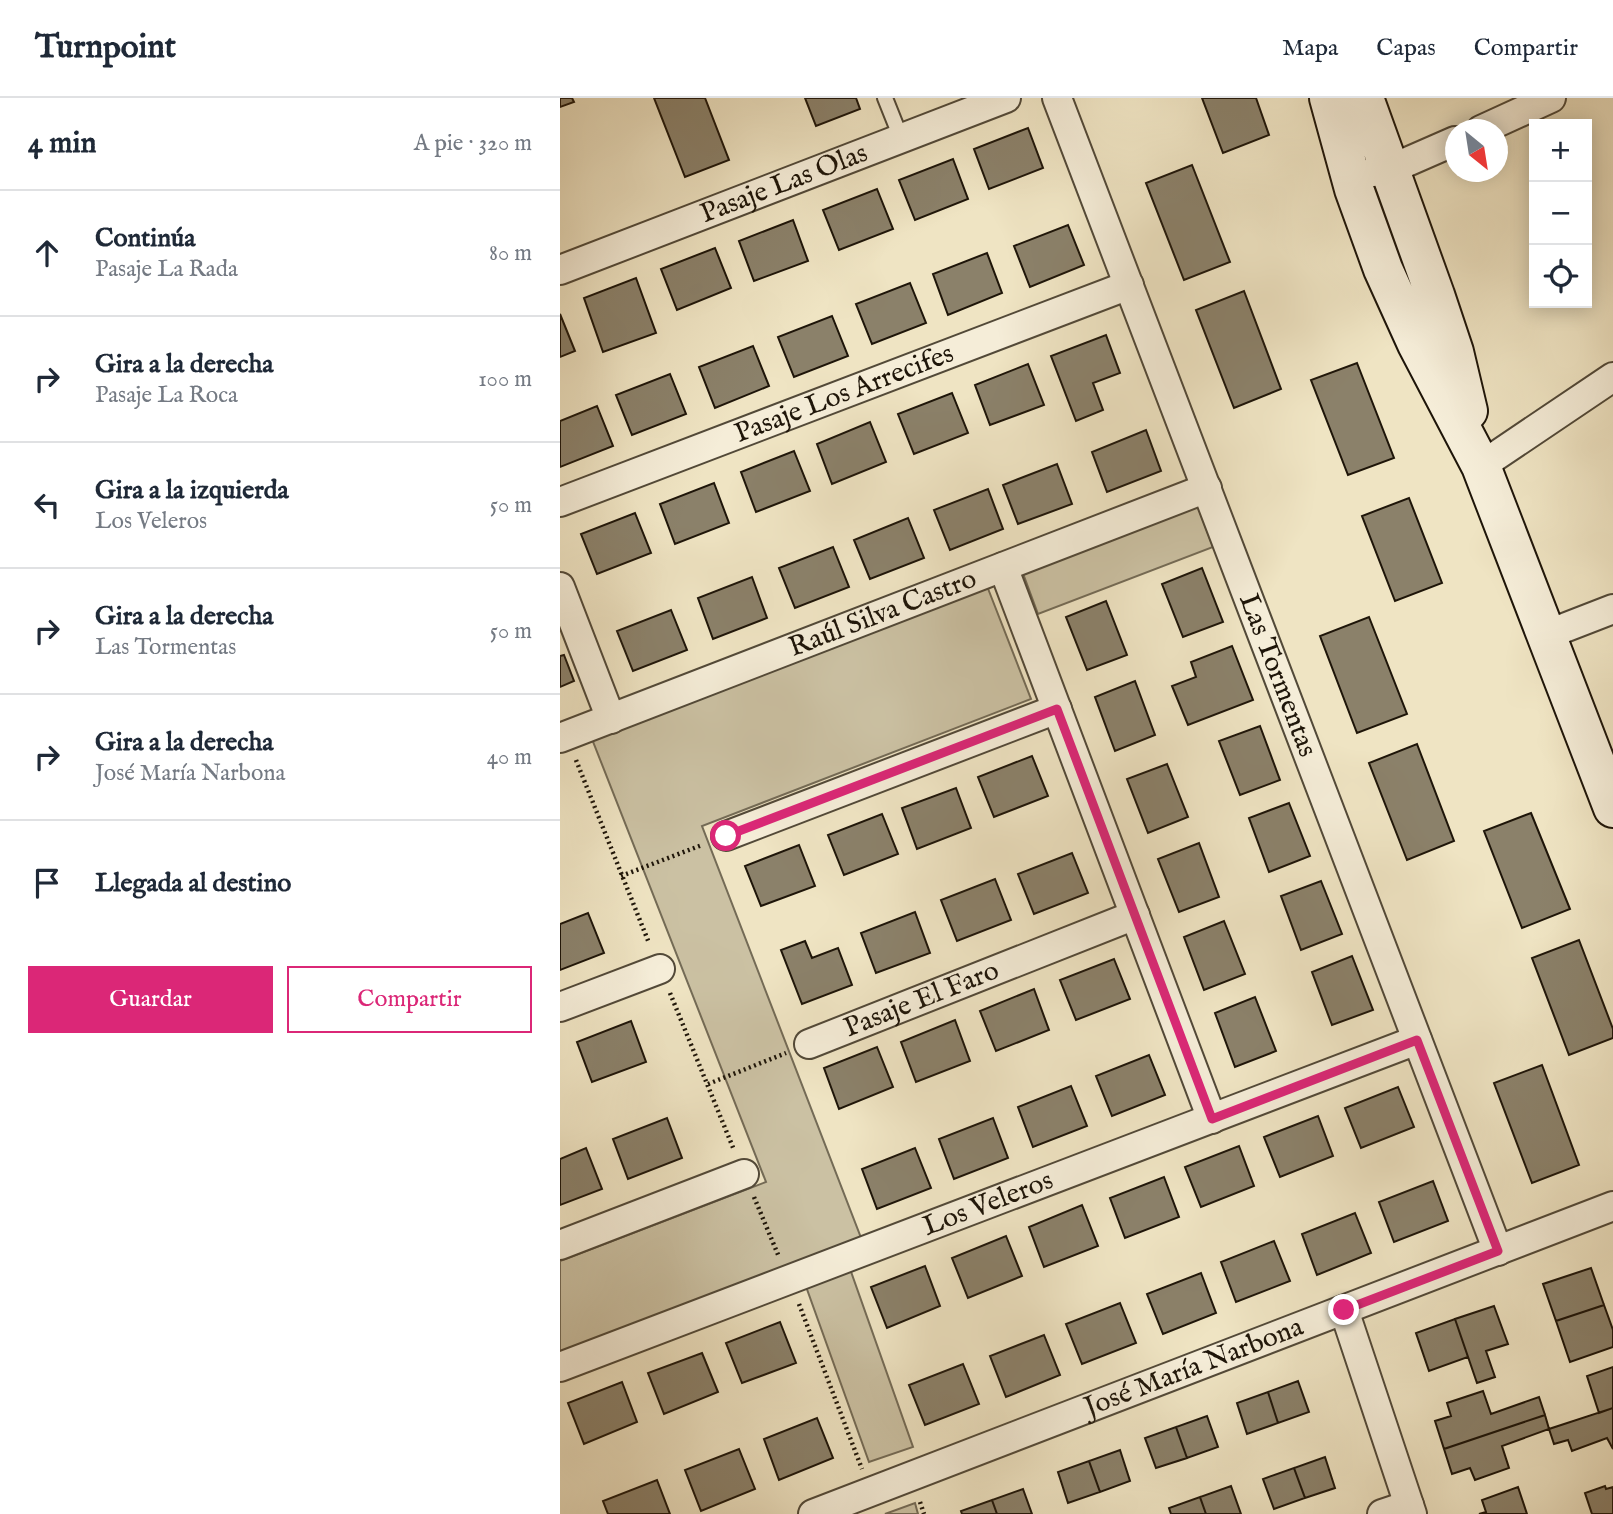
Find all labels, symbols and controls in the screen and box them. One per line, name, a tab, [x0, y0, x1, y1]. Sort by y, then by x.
text: Turnpoint	[35, 27, 176, 69]
text: Mapa	[1282, 33, 1338, 64]
text: Capas	[1376, 33, 1436, 64]
text: Compartir	[1474, 33, 1578, 64]
north arrow	[1445, 119, 1508, 182]
map controls	[1529, 119, 1592, 308]
button: +	[1529, 119, 1592, 182]
text: 4 min	[28, 125, 96, 163]
text: A pie · 320 m	[414, 129, 532, 158]
street label: Pasaje Las Olas	[695, 136, 873, 232]
button: −	[1529, 182, 1592, 245]
text: Continúa	[95, 222, 196, 255]
icon: ahead	[28, 234, 66, 272]
text: 80 m	[489, 239, 532, 268]
button: locate	[1529, 245, 1592, 308]
text: Pasaje La Rada	[95, 255, 238, 284]
street label: Pasaje Los Arrecifes	[730, 336, 958, 451]
text: Gira a la derecha	[95, 348, 274, 381]
icon: right	[28, 360, 66, 398]
text: 100 m	[478, 365, 532, 394]
text: Pasaje La Roca	[95, 381, 238, 410]
text: Gira a la izquierda	[95, 474, 289, 507]
icon: left	[28, 486, 66, 524]
text: 50 m	[490, 491, 532, 520]
text: Los Veleros	[95, 507, 207, 536]
street label: Raúl Silva Castro	[784, 561, 982, 665]
street label: Las Tormentas	[1231, 589, 1325, 762]
text: Gira a la derecha	[95, 600, 274, 633]
icon: right	[28, 612, 66, 650]
text: 50 m	[490, 617, 532, 646]
text: Las Tormentas	[95, 633, 236, 662]
text: Gira a la derecha	[95, 726, 274, 759]
icon: right	[28, 738, 66, 776]
text: 40 m	[487, 743, 532, 772]
text: José María Narbona	[95, 759, 285, 788]
route start	[710, 820, 741, 851]
icon: arrive	[28, 864, 66, 902]
text: Llegada al destino	[95, 867, 291, 900]
street label: Pasaje El Faro	[839, 953, 1004, 1046]
button: Guardar	[28, 966, 273, 1033]
button: Compartir	[287, 966, 532, 1033]
street label: Los Veleros	[918, 1163, 1058, 1244]
route end	[1328, 1294, 1359, 1325]
street label: José María Narbona	[1076, 1309, 1309, 1426]

